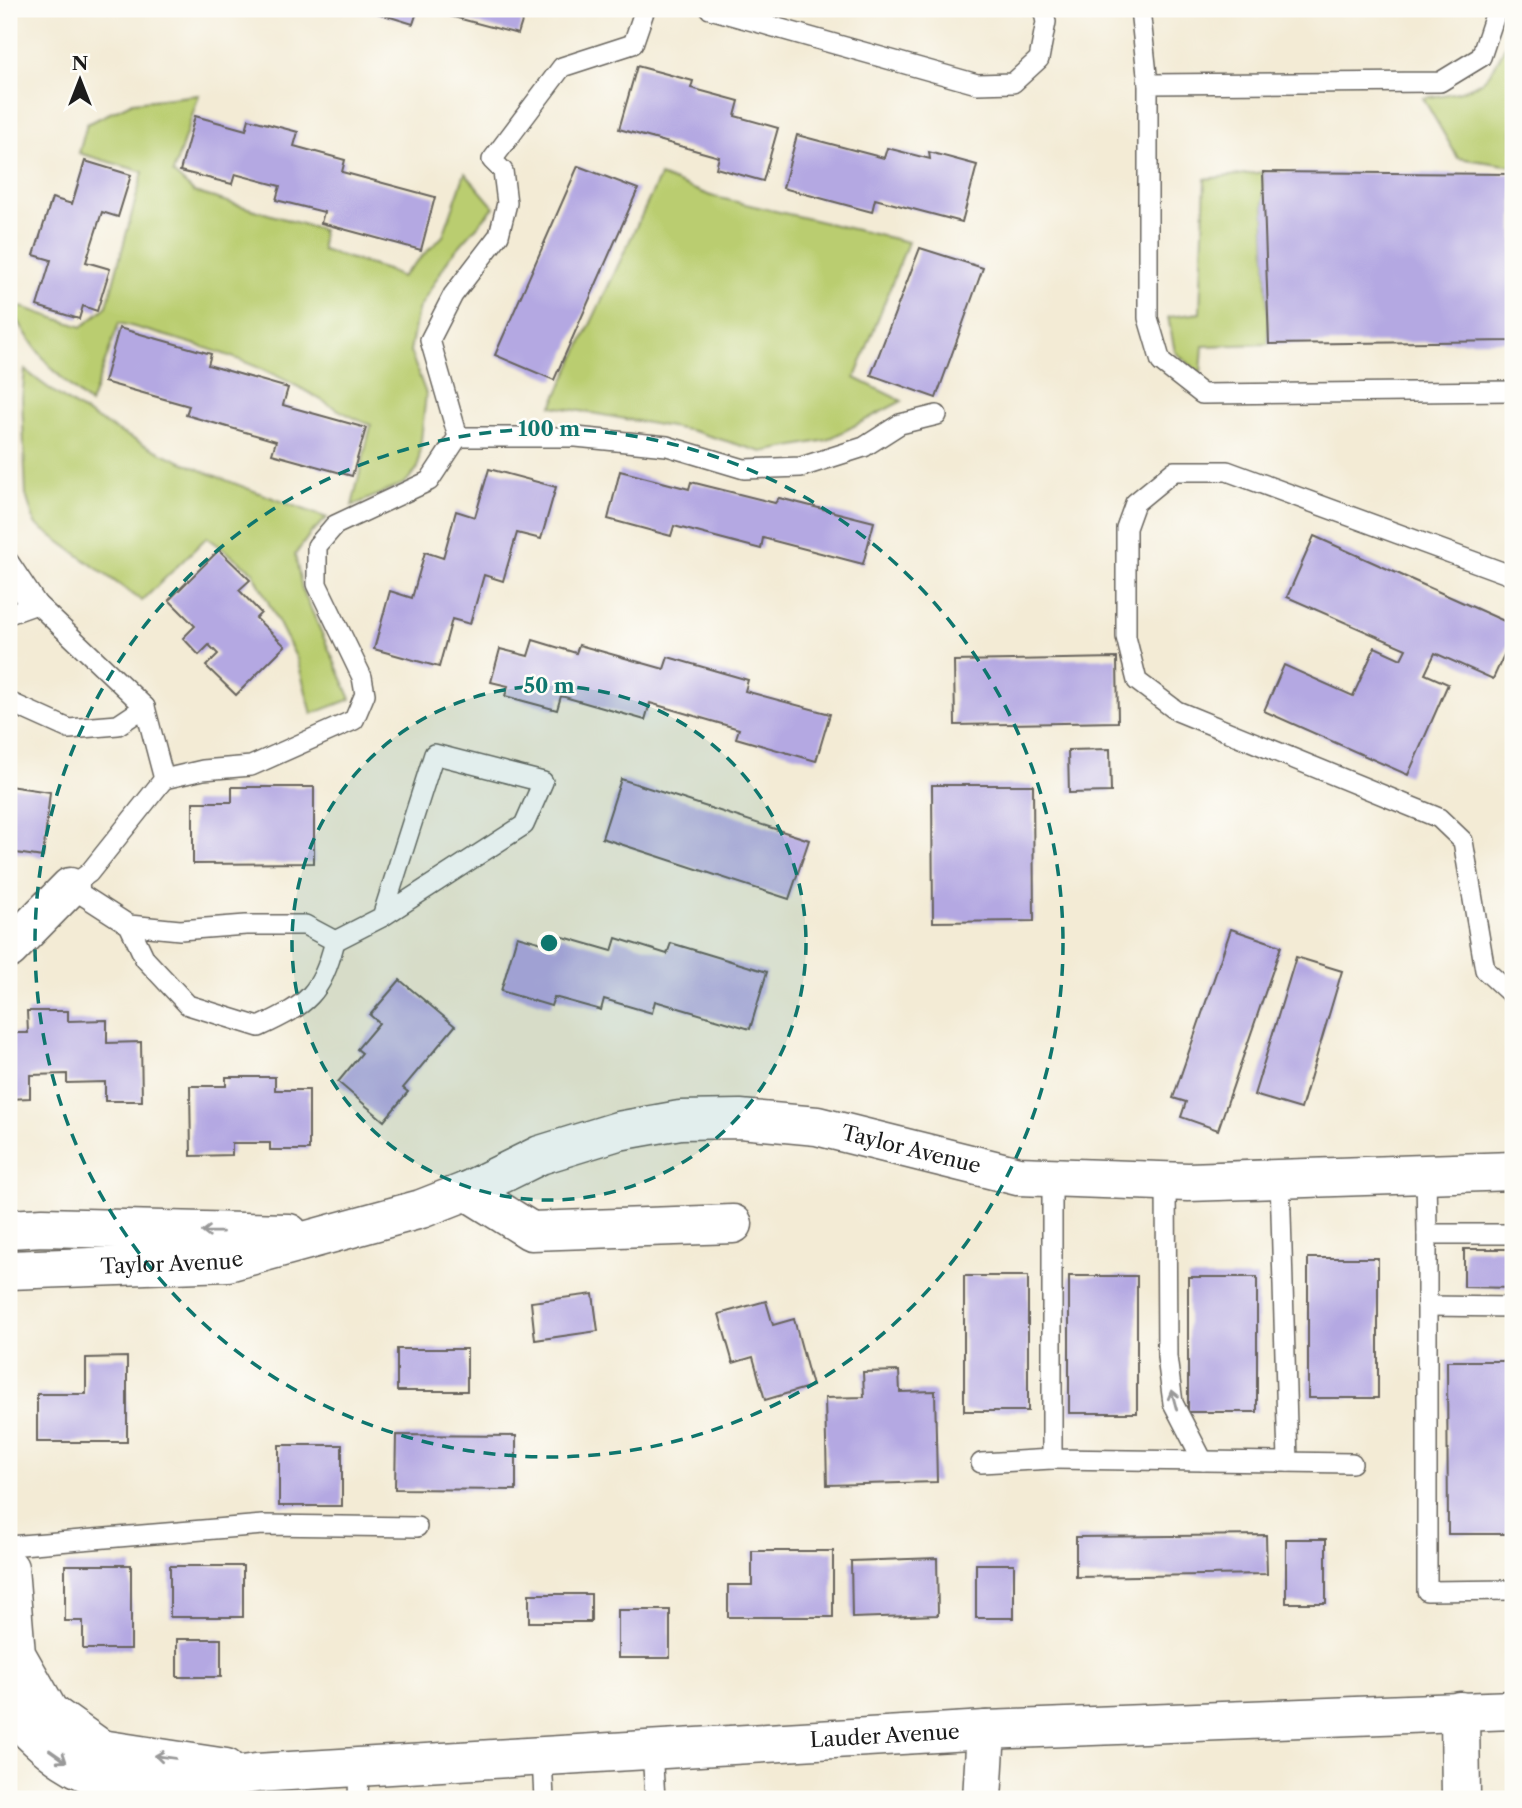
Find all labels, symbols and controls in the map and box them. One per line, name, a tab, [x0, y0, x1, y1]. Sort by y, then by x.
north arrow	[46, 46, 116, 116]
text: N	[72, 52, 88, 75]
text: 100 m	[518, 416, 580, 441]
text: 50 m	[523, 673, 575, 698]
centre of rings	[537, 931, 561, 955]
street label: Taylor Avenue	[839, 1120, 984, 1178]
one-way arrow	[201, 1225, 224, 1239]
street label: Taylor Avenue	[100, 1245, 246, 1279]
one-way arrow	[1167, 1389, 1180, 1412]
street label: Lauder Avenue	[809, 1719, 960, 1752]
one-way arrow	[48, 1749, 68, 1763]
one-way arrow	[154, 1750, 176, 1763]

